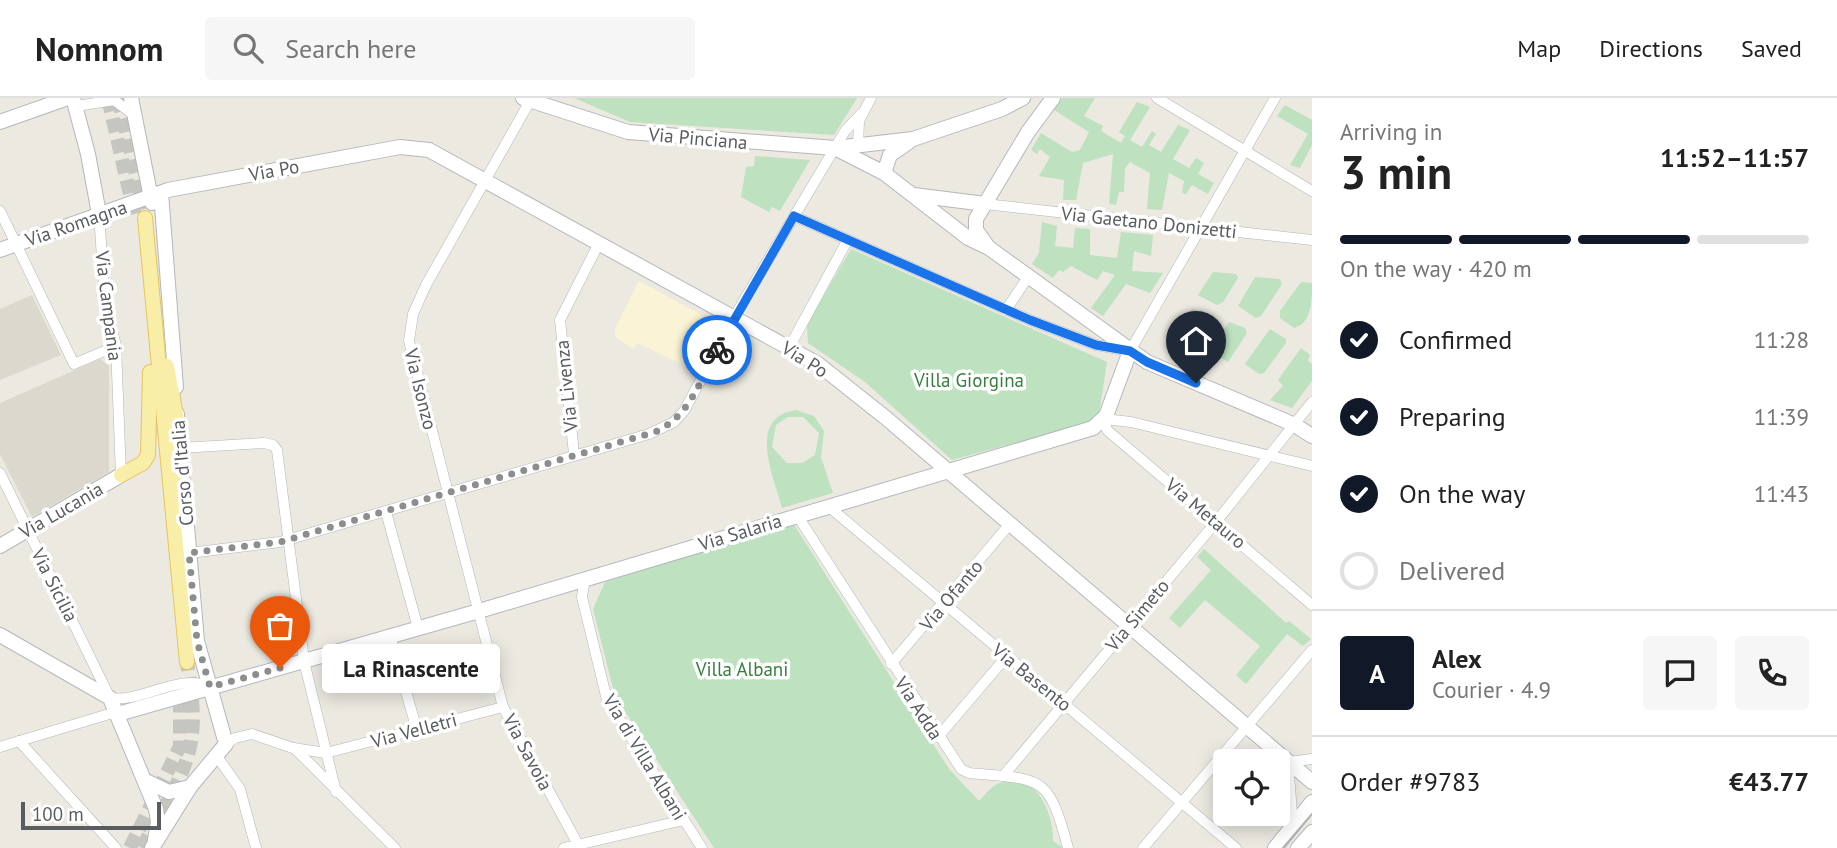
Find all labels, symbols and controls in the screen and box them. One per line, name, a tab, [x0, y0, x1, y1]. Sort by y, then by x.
search box	[205, 17, 695, 80]
text: Nomnom	[35, 27, 163, 70]
icon: search	[229, 29, 267, 67]
text: Search here	[285, 32, 416, 65]
text: Map	[1517, 33, 1561, 64]
text: Directions	[1599, 33, 1703, 64]
text: Saved	[1741, 33, 1802, 64]
text: Arriving in	[1340, 117, 1442, 146]
street label: Via Pinciana	[646, 122, 749, 154]
text: 11:52–11:57	[1660, 141, 1809, 174]
text: 3 min	[1340, 142, 1452, 202]
street label: Via Po	[246, 154, 301, 186]
street label: Via Romagna	[21, 194, 130, 252]
street label: Via Gaetano Donizetti	[1059, 201, 1238, 243]
street label: Via Campania	[90, 249, 128, 362]
text: On the way · 420 m	[1340, 254, 1532, 283]
pin	[1166, 311, 1226, 383]
courier	[682, 315, 752, 385]
icon: check	[1340, 321, 1378, 359]
icon: home	[1177, 322, 1215, 360]
text: Confirmed	[1399, 323, 1512, 356]
text: 11:28	[1754, 325, 1809, 354]
icon: bike	[698, 331, 736, 369]
street label: Via Po	[776, 335, 833, 383]
street label: Via Livenza	[549, 339, 583, 434]
street label: Via Isonzo	[399, 345, 443, 432]
park label: Villa Giorgina	[913, 368, 1024, 392]
icon: check	[1340, 398, 1378, 436]
text: Preparing	[1399, 400, 1506, 433]
text: 11:39	[1754, 402, 1809, 431]
street label: Corso d'Italia	[165, 419, 199, 527]
street label: Via Metauro	[1160, 472, 1251, 554]
icon: check	[1340, 475, 1378, 513]
street label: Via Lucania	[14, 476, 107, 544]
text: On the way	[1399, 477, 1525, 510]
text: 11:43	[1754, 479, 1809, 508]
street label: Via Salaria	[694, 508, 785, 556]
street label: Via Sicilia	[26, 543, 84, 626]
street label: Via Ofanto	[914, 554, 988, 636]
text: Delivered	[1399, 554, 1505, 587]
street label: Via Simeto	[1099, 574, 1174, 657]
pin	[250, 596, 310, 668]
icon: bag	[261, 607, 299, 645]
button: chat	[1643, 636, 1717, 710]
button: phone	[1735, 636, 1809, 710]
street label: Via Basento	[987, 637, 1077, 716]
text: Alex	[1432, 642, 1482, 675]
callout: La Rinascente	[322, 644, 500, 692]
text: La Rinascente	[343, 654, 479, 683]
park label: Villa Albani	[695, 657, 788, 681]
text: A	[1369, 657, 1385, 690]
street label: Via Adda	[889, 671, 948, 744]
text: Courier · 4.9	[1432, 675, 1551, 704]
street label: Via di Villa Albani	[597, 689, 692, 824]
street label: Via Velletri	[367, 707, 460, 753]
street label: Via Savoia	[497, 709, 558, 795]
map controls	[1213, 749, 1290, 826]
button: locate	[1213, 749, 1290, 826]
text: Order #9783	[1340, 765, 1480, 798]
text: €43.77	[1729, 765, 1809, 798]
scale bar	[21, 799, 161, 831]
text: 100 m	[32, 802, 84, 826]

